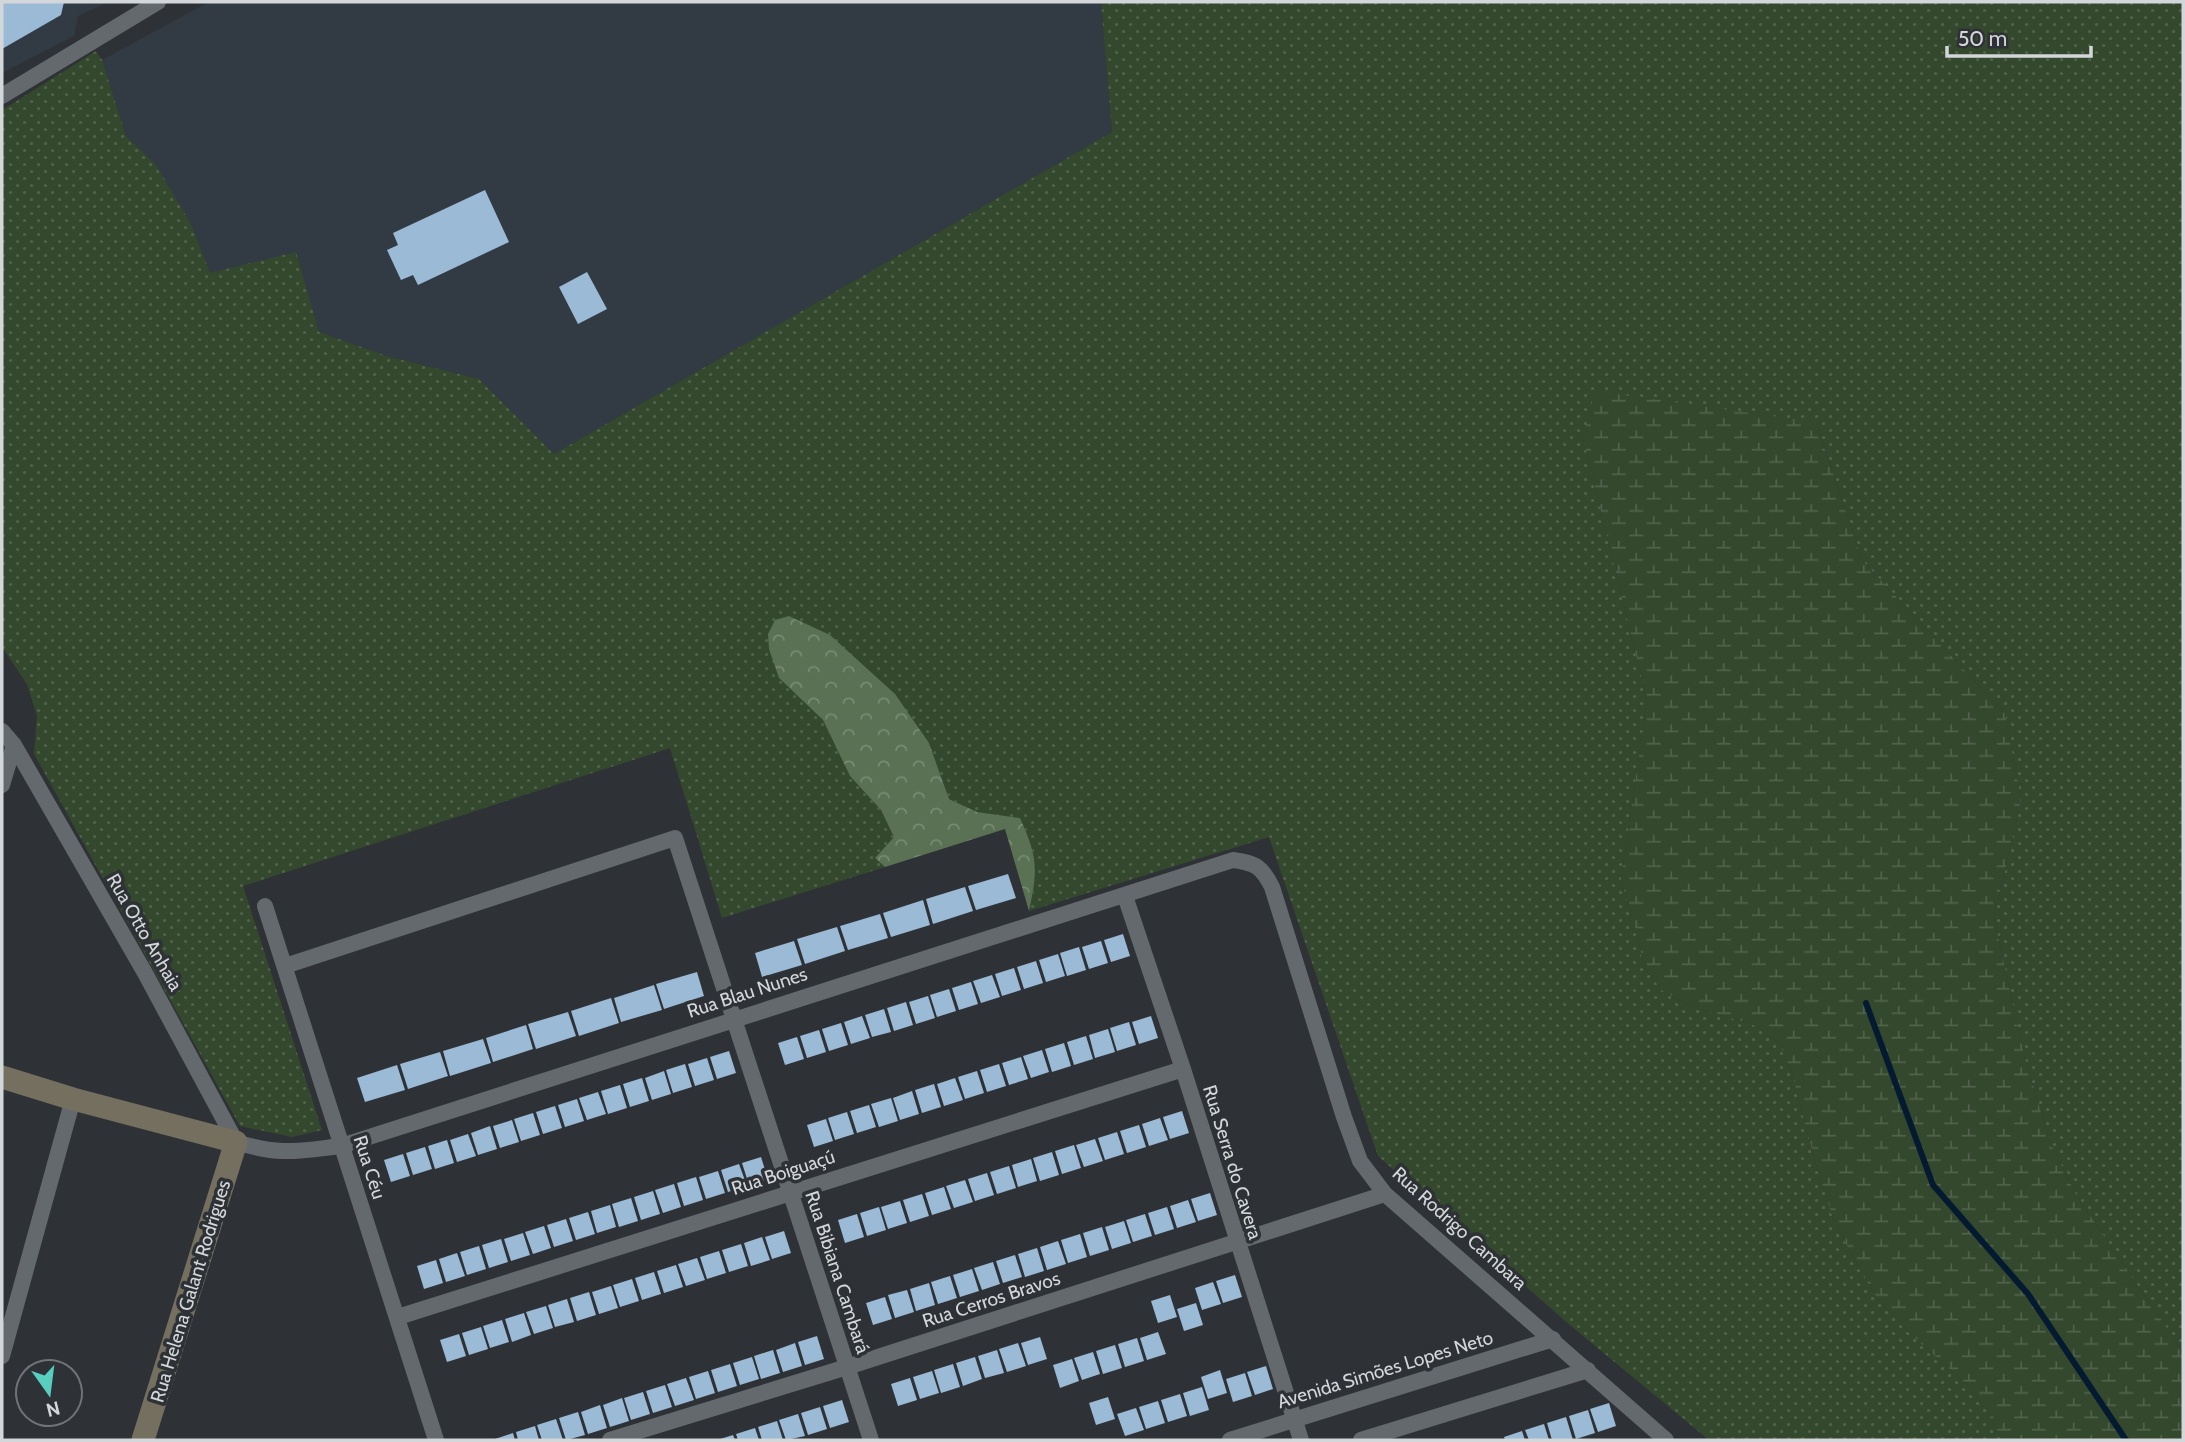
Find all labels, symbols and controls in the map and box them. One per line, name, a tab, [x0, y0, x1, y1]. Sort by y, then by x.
scale bar	[1947, 14, 2090, 58]
text: 50 m	[1958, 26, 2007, 51]
street label: Rua Otto Anhaia	[102, 870, 187, 995]
street label: Rua Blau Nunes	[684, 962, 810, 1023]
street label: Rua Serra do Cavera	[1198, 1082, 1267, 1242]
street label: Rua Céu	[348, 1132, 391, 1202]
street label: Rua Boiguaçú	[728, 1145, 838, 1200]
street label: Rua Rodrigo Cambara	[1388, 1162, 1532, 1295]
street label: Rua Helena Galant Rodrigues	[146, 1177, 235, 1405]
street label: Rua Bibiana Cambará	[800, 1188, 875, 1356]
street label: Rua Cerros Bravos	[919, 1266, 1063, 1333]
street label: Avenida Simões Lopes Neto	[1274, 1326, 1496, 1413]
north arrow	[14, 1358, 84, 1428]
text: N	[44, 1396, 62, 1422]

